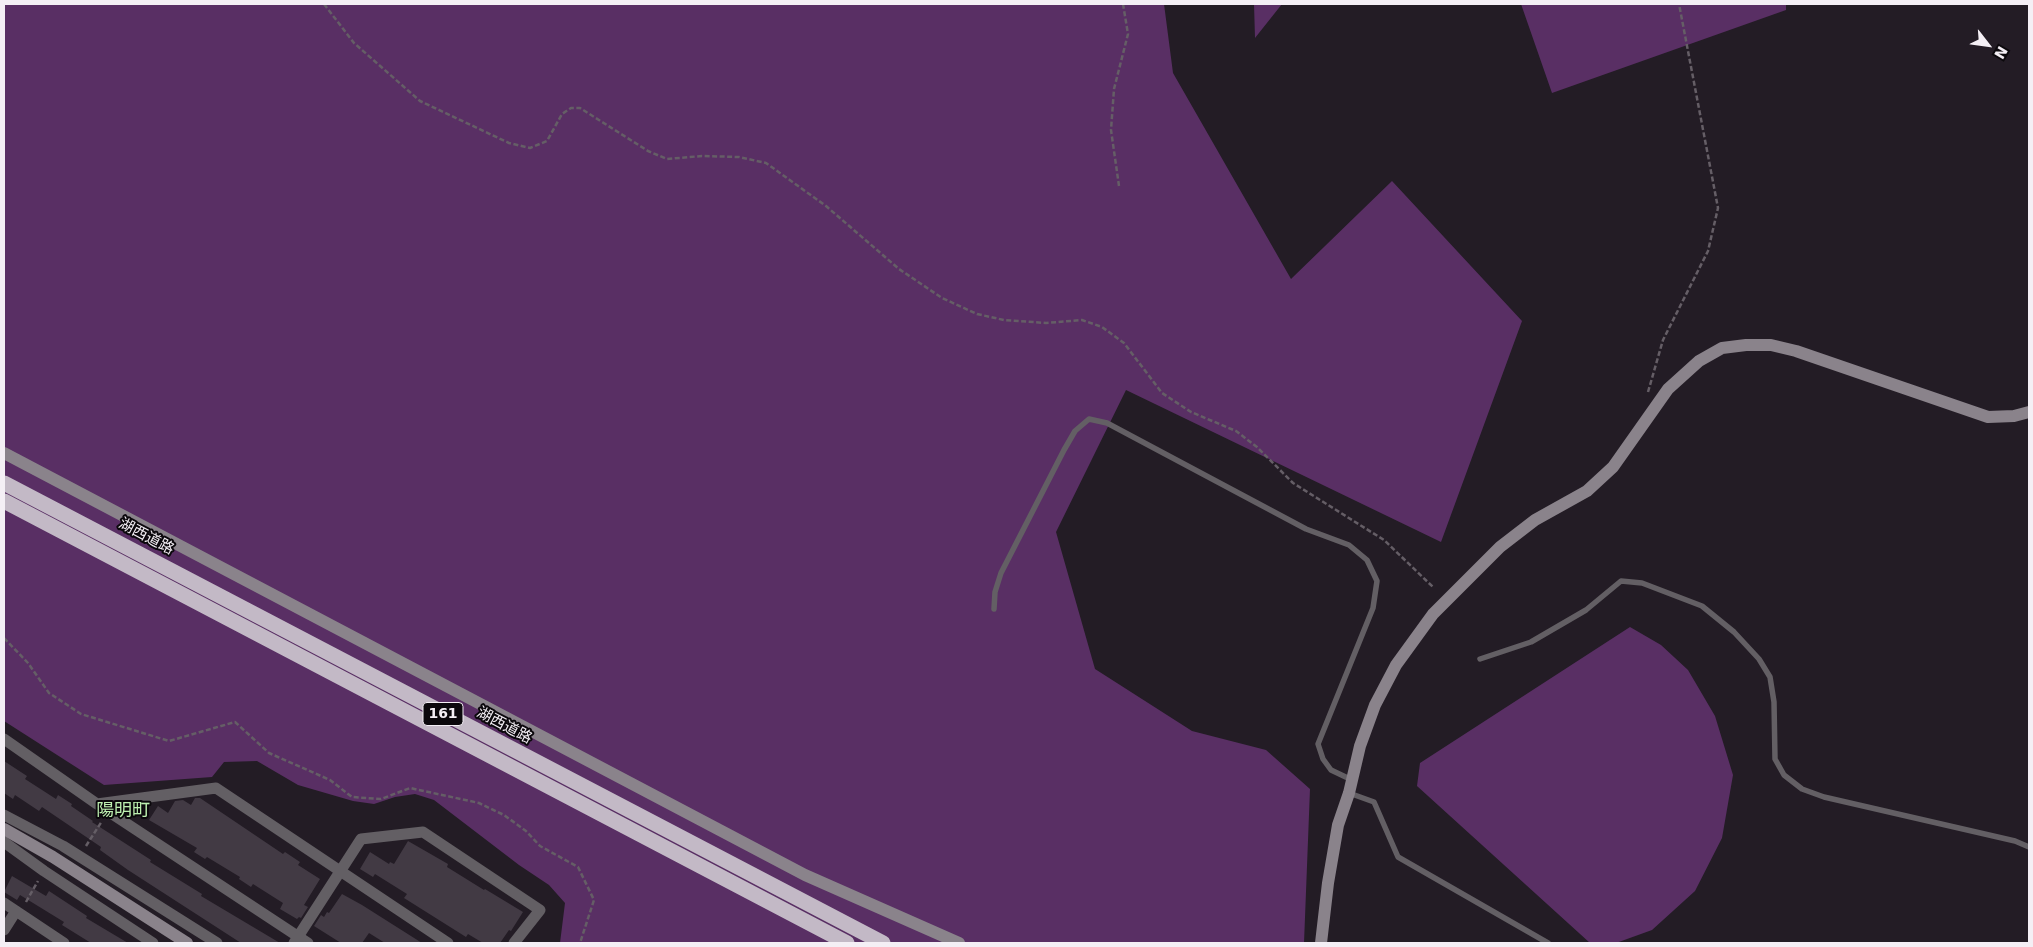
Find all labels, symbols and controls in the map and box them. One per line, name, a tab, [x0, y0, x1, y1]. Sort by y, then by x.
north arrow	[1963, 20, 2013, 70]
text: N	[1991, 43, 2011, 62]
street label: 湖西道路	[115, 515, 177, 559]
road number: 161	[423, 702, 463, 726]
street label: 湖西道路	[473, 704, 535, 748]
district label: 陽明町	[96, 800, 150, 822]

